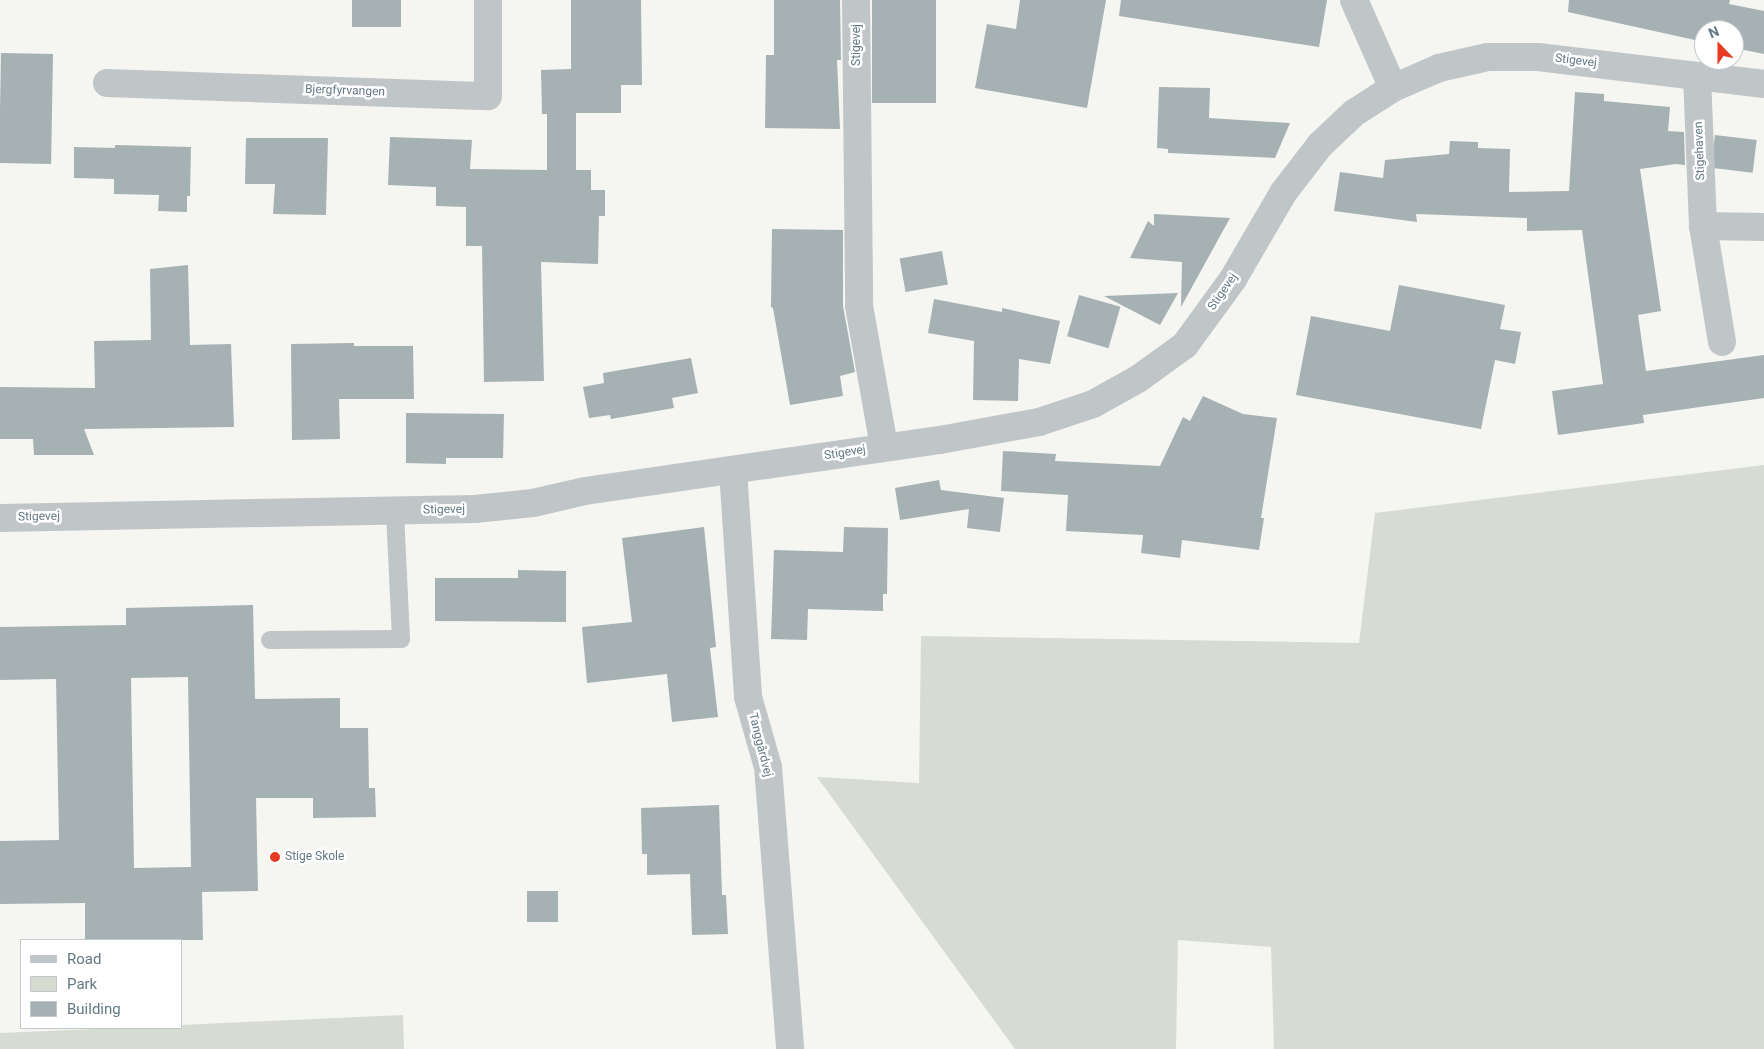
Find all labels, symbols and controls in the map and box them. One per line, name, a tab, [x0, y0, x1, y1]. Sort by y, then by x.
north arrow	[1694, 20, 1744, 70]
text: N	[1706, 23, 1721, 41]
street label: Stigevej	[850, 24, 864, 66]
street label: Stigevej	[1554, 51, 1598, 71]
street label: Bjergfyrvangen	[305, 82, 385, 100]
street label: Stigehaven	[1692, 121, 1708, 181]
street label: Stigevej	[1205, 271, 1241, 313]
street label: Stigevej	[823, 443, 867, 463]
street label: Stigevej	[423, 502, 465, 518]
street label: Stigevej	[18, 509, 60, 525]
street label: Tanggårdvej	[745, 712, 775, 778]
place label: Stige Skole	[285, 850, 344, 864]
marker: Stige Skole	[269, 851, 281, 863]
legend	[20, 939, 182, 1029]
text: Road	[67, 950, 101, 968]
text: Park	[67, 975, 97, 993]
text: Building	[67, 1000, 121, 1018]

